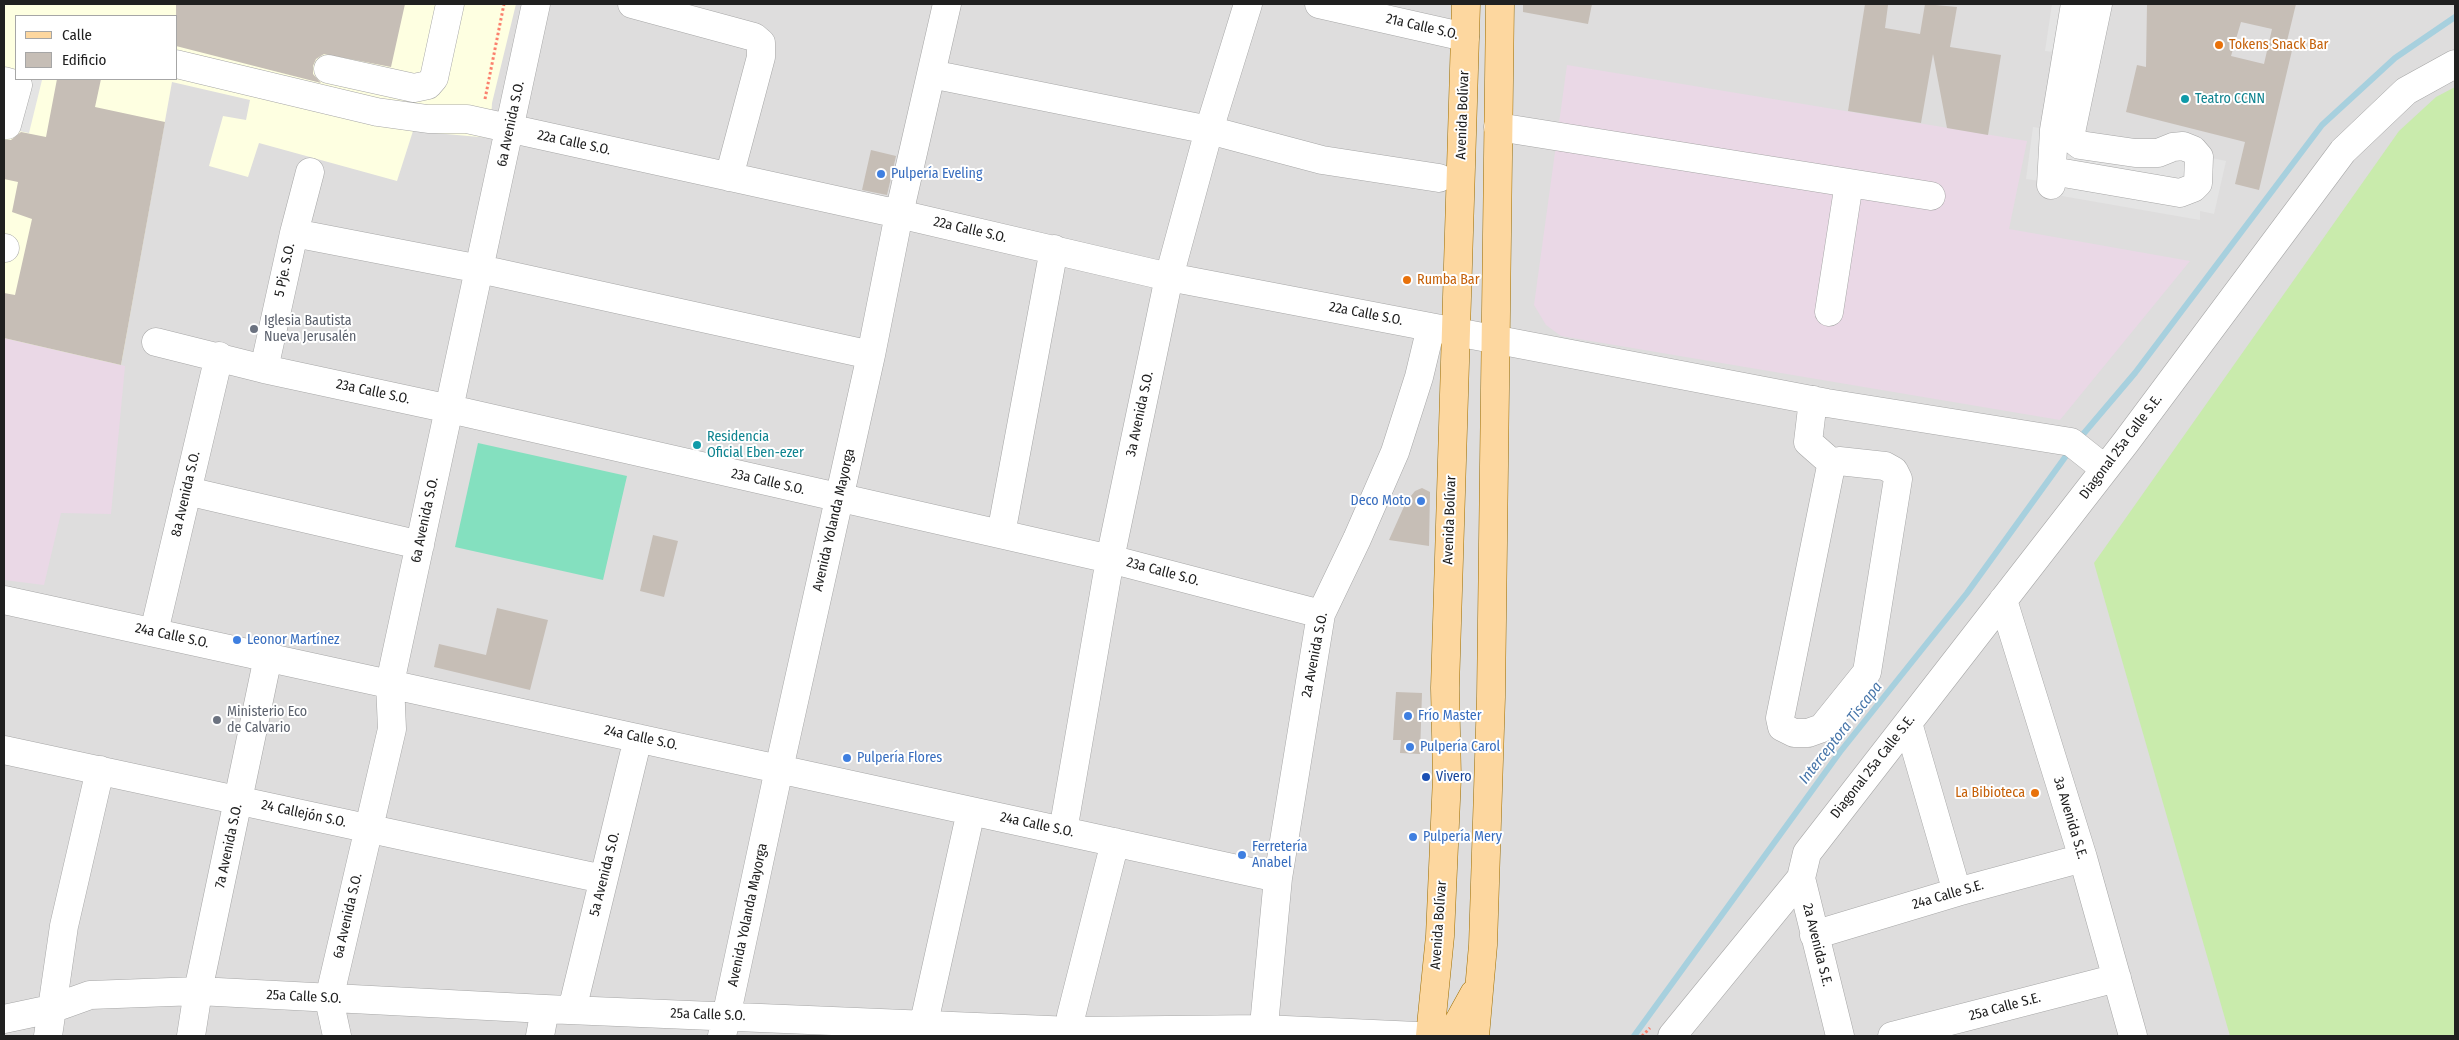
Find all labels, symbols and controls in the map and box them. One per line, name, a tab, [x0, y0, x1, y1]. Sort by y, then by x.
street label: 21a Calle S.O.	[1384, 11, 1460, 43]
legend	[15, 15, 178, 80]
text: Calle	[62, 26, 92, 44]
place label: Tokens Snack Bar	[2229, 37, 2328, 53]
marker: Tokens Snack Bar	[2213, 39, 2225, 51]
text: Edificio	[62, 51, 107, 69]
street label: Avenida Bolívar	[1453, 70, 1473, 160]
street label: 6a Avenida S.O.	[494, 80, 528, 168]
place label: Teatro CCNN	[2195, 91, 2265, 107]
marker: Teatro CCNN	[2179, 93, 2191, 105]
street label: 22a Calle S.O.	[536, 127, 612, 159]
place label: Pulpería Eveling	[891, 166, 982, 182]
marker: Pulpería Eveling	[875, 168, 887, 180]
street label: 22a Calle S.O.	[932, 213, 1008, 247]
street label: 5 Pje. S.O.	[271, 242, 299, 298]
place label: Rumba Bar	[1417, 272, 1480, 288]
marker: Rumba Bar	[1401, 274, 1413, 286]
street label: 22a Calle S.O.	[1328, 299, 1404, 329]
place label: Iglesia Bautista Nueva Jerusalén	[264, 313, 356, 346]
marker: Iglesia Bautista Nueva Jerusalén	[248, 323, 260, 335]
street label: 3a Avenida S.O.	[1123, 370, 1157, 458]
street label: 23a Calle S.O.	[335, 376, 411, 408]
street label: Diagonal 25a Calle S.E.	[2076, 391, 2166, 503]
place label: Residencia Oficial Eben-ezer	[707, 429, 804, 462]
marker: Residencia Oficial Eben-ezer	[691, 439, 703, 451]
street label: Avenida Yolanda Mayorga	[809, 447, 859, 593]
street label: 8a Avenida S.O.	[168, 450, 204, 538]
street label: 23a Calle S.O.	[730, 465, 806, 499]
street label: Avenida Bolívar	[1440, 475, 1460, 565]
street label: 6a Avenida S.O.	[408, 476, 442, 564]
place label: Deco Moto	[1351, 493, 1411, 509]
marker: Deco Moto	[1415, 495, 1427, 507]
street label: 23a Calle S.O.	[1125, 554, 1201, 590]
street label: 2a Avenida S.O.	[1299, 611, 1331, 699]
street label: 24a Calle S.O.	[133, 620, 211, 652]
place label: Leonor Martínez	[247, 632, 340, 648]
marker: Leonor Martínez	[231, 634, 243, 646]
water label: Interceptora Tiscapa	[1796, 678, 1886, 788]
place label: Ministerio Eco de Calvario	[227, 704, 307, 736]
place label: Frío Master	[1418, 708, 1482, 724]
marker: Frío Master	[1402, 710, 1414, 722]
street label: Diagonal 25a Calle S.E.	[1827, 712, 1919, 822]
marker: Ministerio Eco de Calvario	[211, 714, 223, 726]
street label: 24a Calle S.O.	[602, 722, 680, 754]
place label: Pulpería Carol	[1420, 739, 1500, 755]
marker: Pulpería Carol	[1404, 741, 1416, 753]
place label: Pulpería Flores	[857, 750, 942, 766]
marker: Pulpería Flores	[841, 752, 853, 764]
place label: Vivero	[1436, 769, 1472, 785]
marker: Vivero	[1420, 771, 1432, 783]
street label: 3a Avenida S.E.	[2050, 775, 2090, 861]
place label: La Bibioteca	[1955, 785, 2025, 801]
marker: La Bibioteca	[2029, 787, 2041, 799]
street label: 24 Callejón S.O.	[260, 797, 348, 831]
street label: 7a Avenida S.O.	[212, 802, 246, 890]
street label: 24a Calle S.O.	[998, 809, 1076, 841]
place label: Pulpería Mery	[1423, 829, 1502, 845]
street label: 5a Avenida S.O.	[586, 830, 624, 918]
marker: Pulpería Mery	[1407, 831, 1419, 843]
place label: Ferretería Anabel	[1252, 839, 1307, 872]
street label: Avenida Yolanda Mayorga	[725, 842, 771, 988]
marker: Ferretería Anabel	[1236, 849, 1248, 861]
street label: 6a Avenida S.O.	[330, 872, 366, 960]
street label: 24a Calle S.E.	[1910, 877, 1986, 913]
street label: Avenida Bolívar	[1428, 880, 1450, 970]
street label: 2a Avenida S.E.	[1799, 902, 1835, 988]
street label: 25a Calle S.O.	[266, 987, 342, 1007]
street label: 25a Calle S.E.	[1967, 989, 2043, 1025]
street label: 25a Calle S.O.	[670, 1005, 746, 1025]

